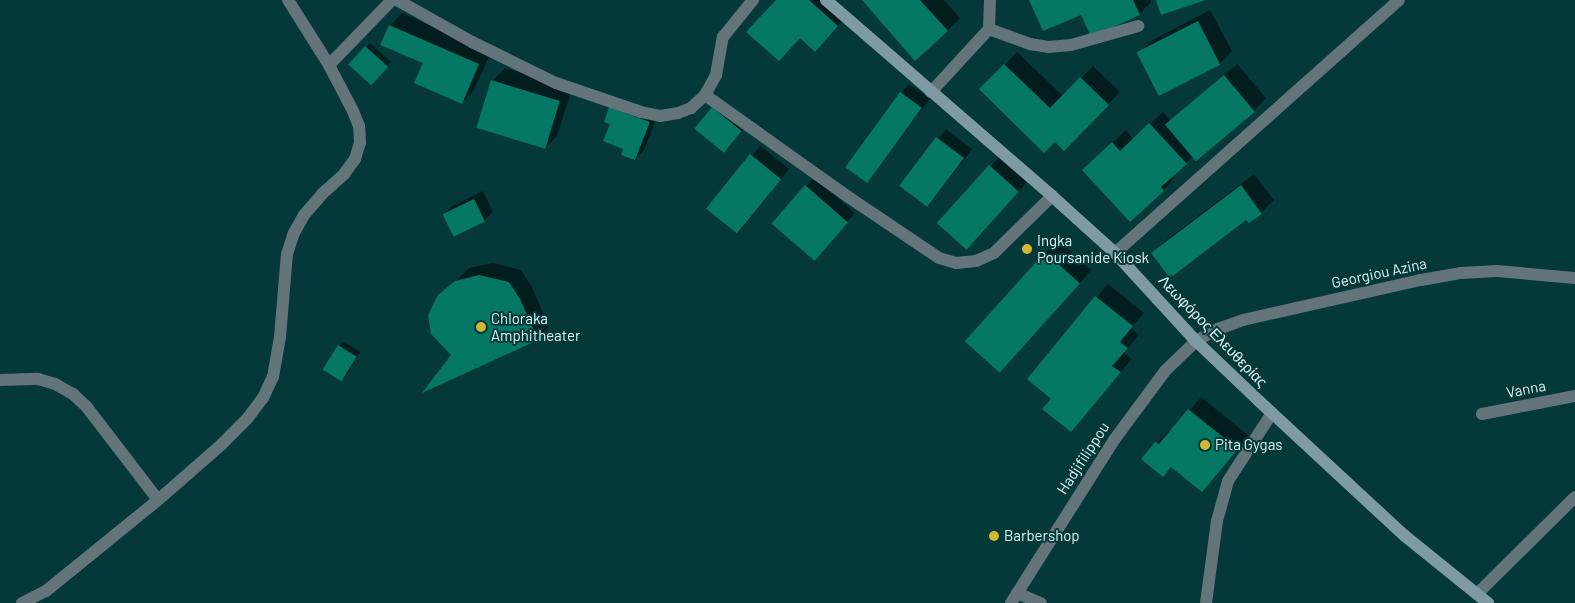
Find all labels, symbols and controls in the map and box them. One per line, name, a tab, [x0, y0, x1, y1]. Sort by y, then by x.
place label: Ingka Poursanide Kiosk	[1037, 231, 1149, 266]
marker: Ingka Poursanide Kiosk	[1021, 243, 1033, 255]
street label: Georgiou Azina	[1330, 254, 1428, 292]
street label: Λεωφόρος Ελευθερίας	[1155, 271, 1271, 391]
place label: Chloraka Amphitheater	[491, 309, 580, 344]
marker: Chloraka Amphitheater	[475, 321, 487, 333]
street label: Vanna	[1505, 376, 1547, 402]
street label: Hadjifilippou	[1053, 419, 1113, 497]
place label: Pita Gygas	[1215, 436, 1283, 454]
marker: Pita Gygas	[1199, 439, 1211, 451]
place label: Barbershop	[1004, 527, 1080, 545]
marker: Barbershop	[988, 530, 1000, 542]

